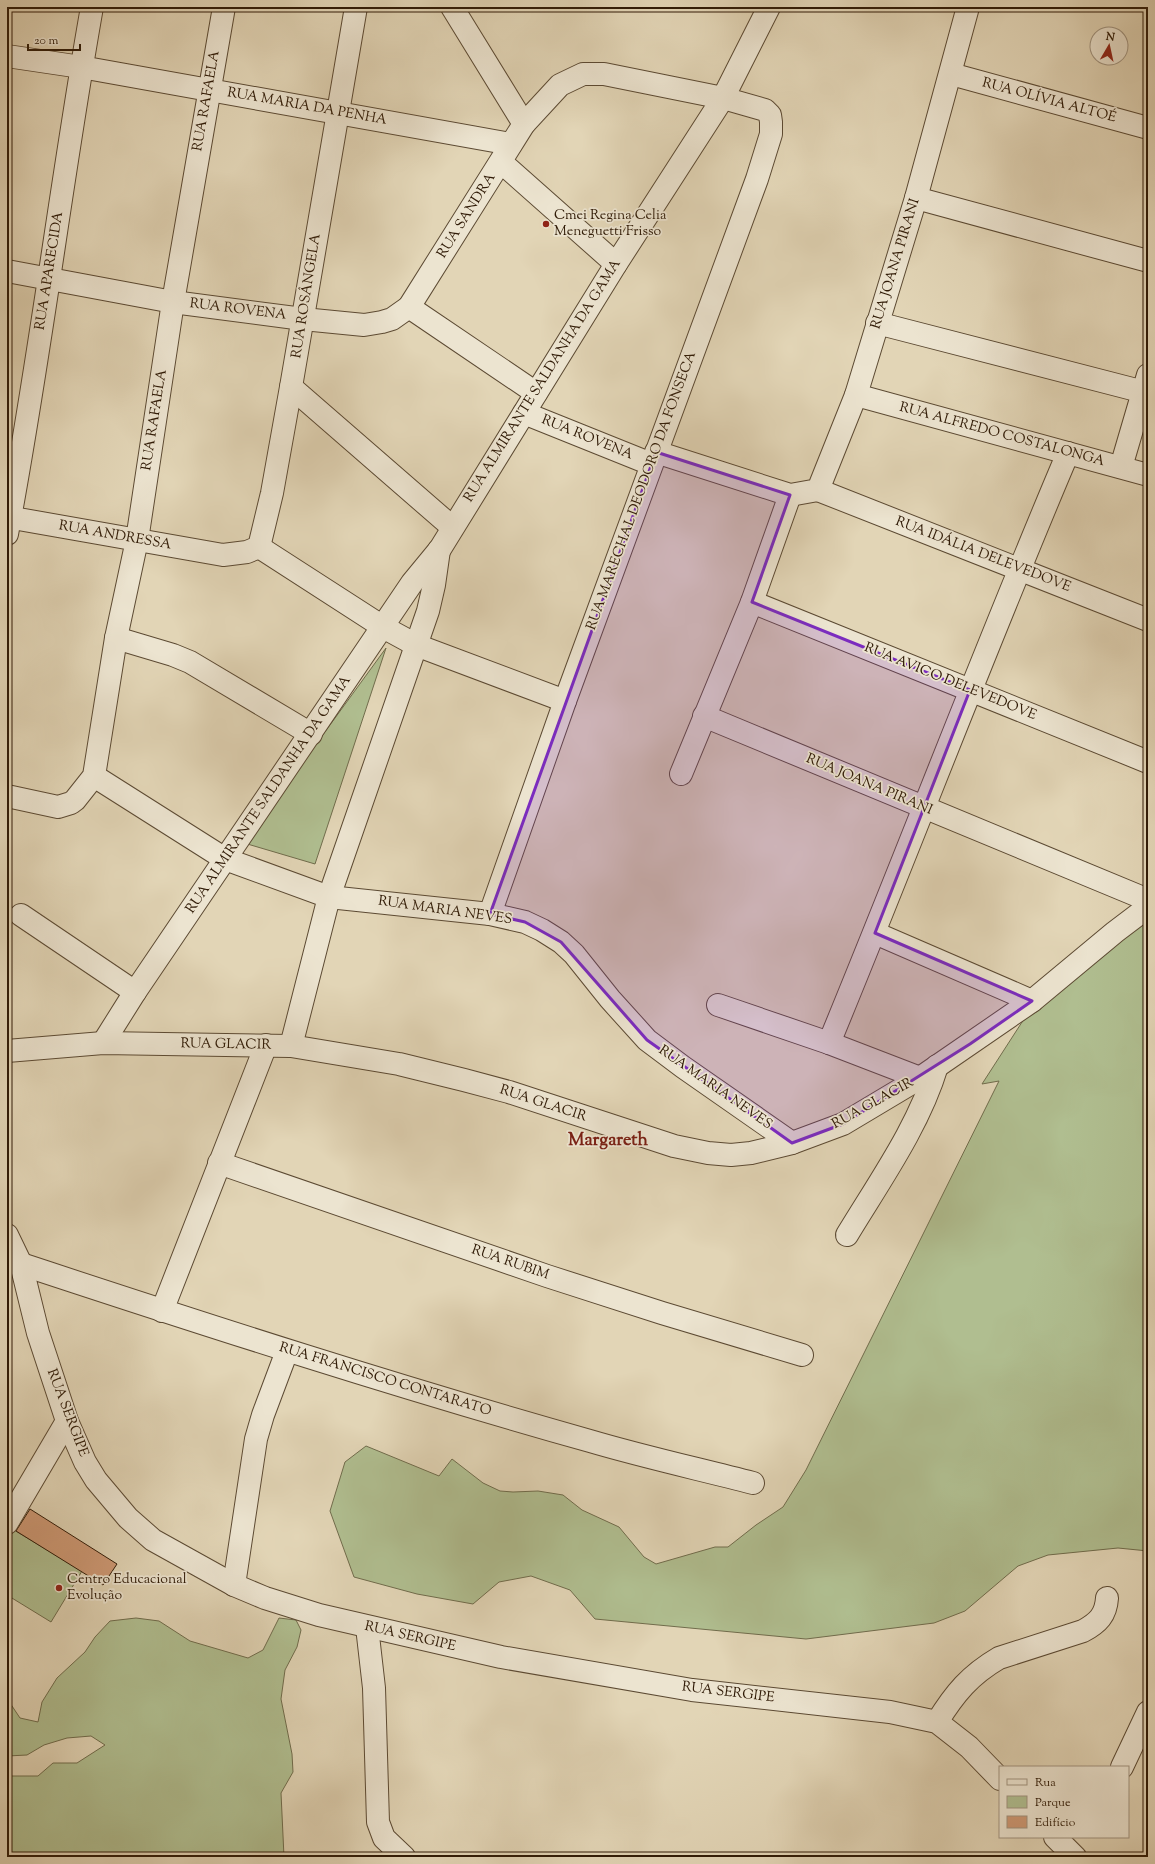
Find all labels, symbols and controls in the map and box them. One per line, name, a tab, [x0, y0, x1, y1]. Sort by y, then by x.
scale bar	[28, 26, 80, 52]
north arrow	[1089, 26, 1129, 66]
text: N	[1104, 28, 1116, 46]
text: 20 m	[34, 32, 59, 50]
street label: RUA RAFAELA	[188, 48, 226, 153]
street label: RUA OLÍVIA ALTOÉ	[980, 73, 1119, 129]
street label: RUA MARIA DA PENHA	[225, 83, 389, 131]
street label: RUA SANDRA	[433, 169, 502, 263]
street label: RUA JOANA PIRANI	[867, 196, 926, 332]
place label: Cmei Regina Celia Meneguetti Frisso	[554, 206, 667, 242]
street label: RUA APARECIDA	[31, 210, 69, 332]
marker: Cmei Regina Celia Meneguetti Frisso	[541, 219, 551, 229]
street label: RUA ROSÂNGELA	[287, 232, 327, 360]
street label: RUA ALMIRANTE SALDANHA DA GAMA	[459, 255, 627, 506]
street label: RUA ROVENA	[188, 294, 288, 326]
street label: RUA MARECHAL DEODORO DA FONSECA	[582, 348, 702, 633]
street label: RUA RAFAELA	[137, 367, 173, 472]
street label: RUA ALFREDO COSTALONGA	[897, 398, 1108, 472]
street label: RUA ROVENA	[538, 410, 637, 466]
street label: RUA IDÁLIA DELEVEDOVE	[892, 512, 1074, 598]
street label: RUA ANDRESSA	[57, 516, 173, 556]
street label: RUA AVICO DELEVEDOVE	[861, 638, 1040, 726]
street label: RUA ALMIRANTE SALDANHA DA GAMA	[182, 671, 357, 918]
street label: RUA JOANA PIRANI	[803, 749, 936, 821]
street label: RUA MARIA NEVES	[377, 892, 513, 930]
street label: RUA GLACIR	[180, 1034, 272, 1056]
street label: RUA MARIA NEVES	[654, 1041, 776, 1135]
street label: RUA GLACIR	[828, 1073, 918, 1135]
street label: RUA GLACIR	[497, 1080, 589, 1128]
district label: Margareth	[568, 1128, 648, 1154]
street label: RUA RUBIM	[468, 1240, 552, 1286]
street label: RUA FRANCISCO CONTARATO	[276, 1338, 494, 1422]
street label: RUA SERGIPE	[41, 1366, 93, 1461]
place label: Centro Educacional Evolução	[67, 1570, 187, 1606]
marker: Centro Educacional Evolução	[54, 1583, 64, 1593]
street label: RUA SERGIPE	[362, 1617, 458, 1657]
street label: RUA SERGIPE	[681, 1677, 776, 1709]
legend	[999, 1766, 1129, 1838]
text: Rua	[1035, 1774, 1056, 1792]
text: Parque	[1035, 1794, 1071, 1812]
text: Edifício	[1035, 1814, 1076, 1832]

